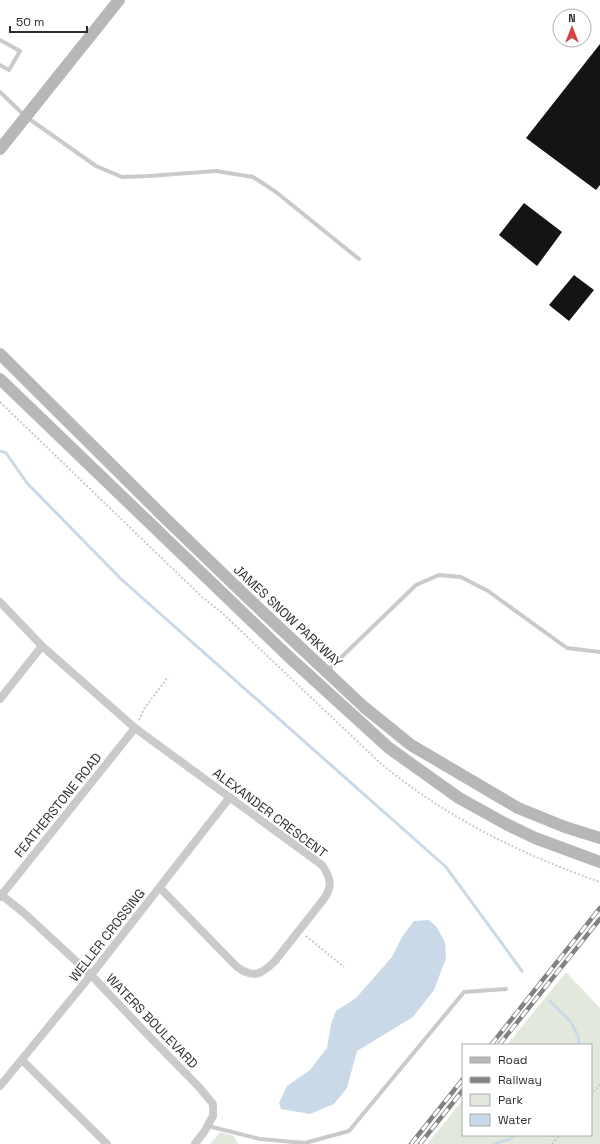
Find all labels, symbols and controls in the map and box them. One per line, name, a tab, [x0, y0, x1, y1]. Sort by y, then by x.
scale bar	[10, 8, 87, 34]
north arrow	[552, 8, 592, 48]
text: N	[568, 11, 576, 25]
text: 50 m	[16, 14, 44, 30]
street label: JAMES SNOW PARKWAY	[230, 561, 346, 671]
street label: FEATHERSTONE ROAD	[11, 749, 105, 861]
street label: ALEXANDER CRESCENT	[209, 764, 331, 862]
street label: WELLER CROSSING	[65, 885, 149, 985]
street label: WATERS BOULEVARD	[102, 970, 202, 1072]
legend	[462, 1044, 592, 1136]
text: Road	[498, 1052, 527, 1068]
text: Railway	[498, 1072, 542, 1088]
text: Park	[498, 1092, 523, 1108]
text: Water	[498, 1112, 532, 1128]

